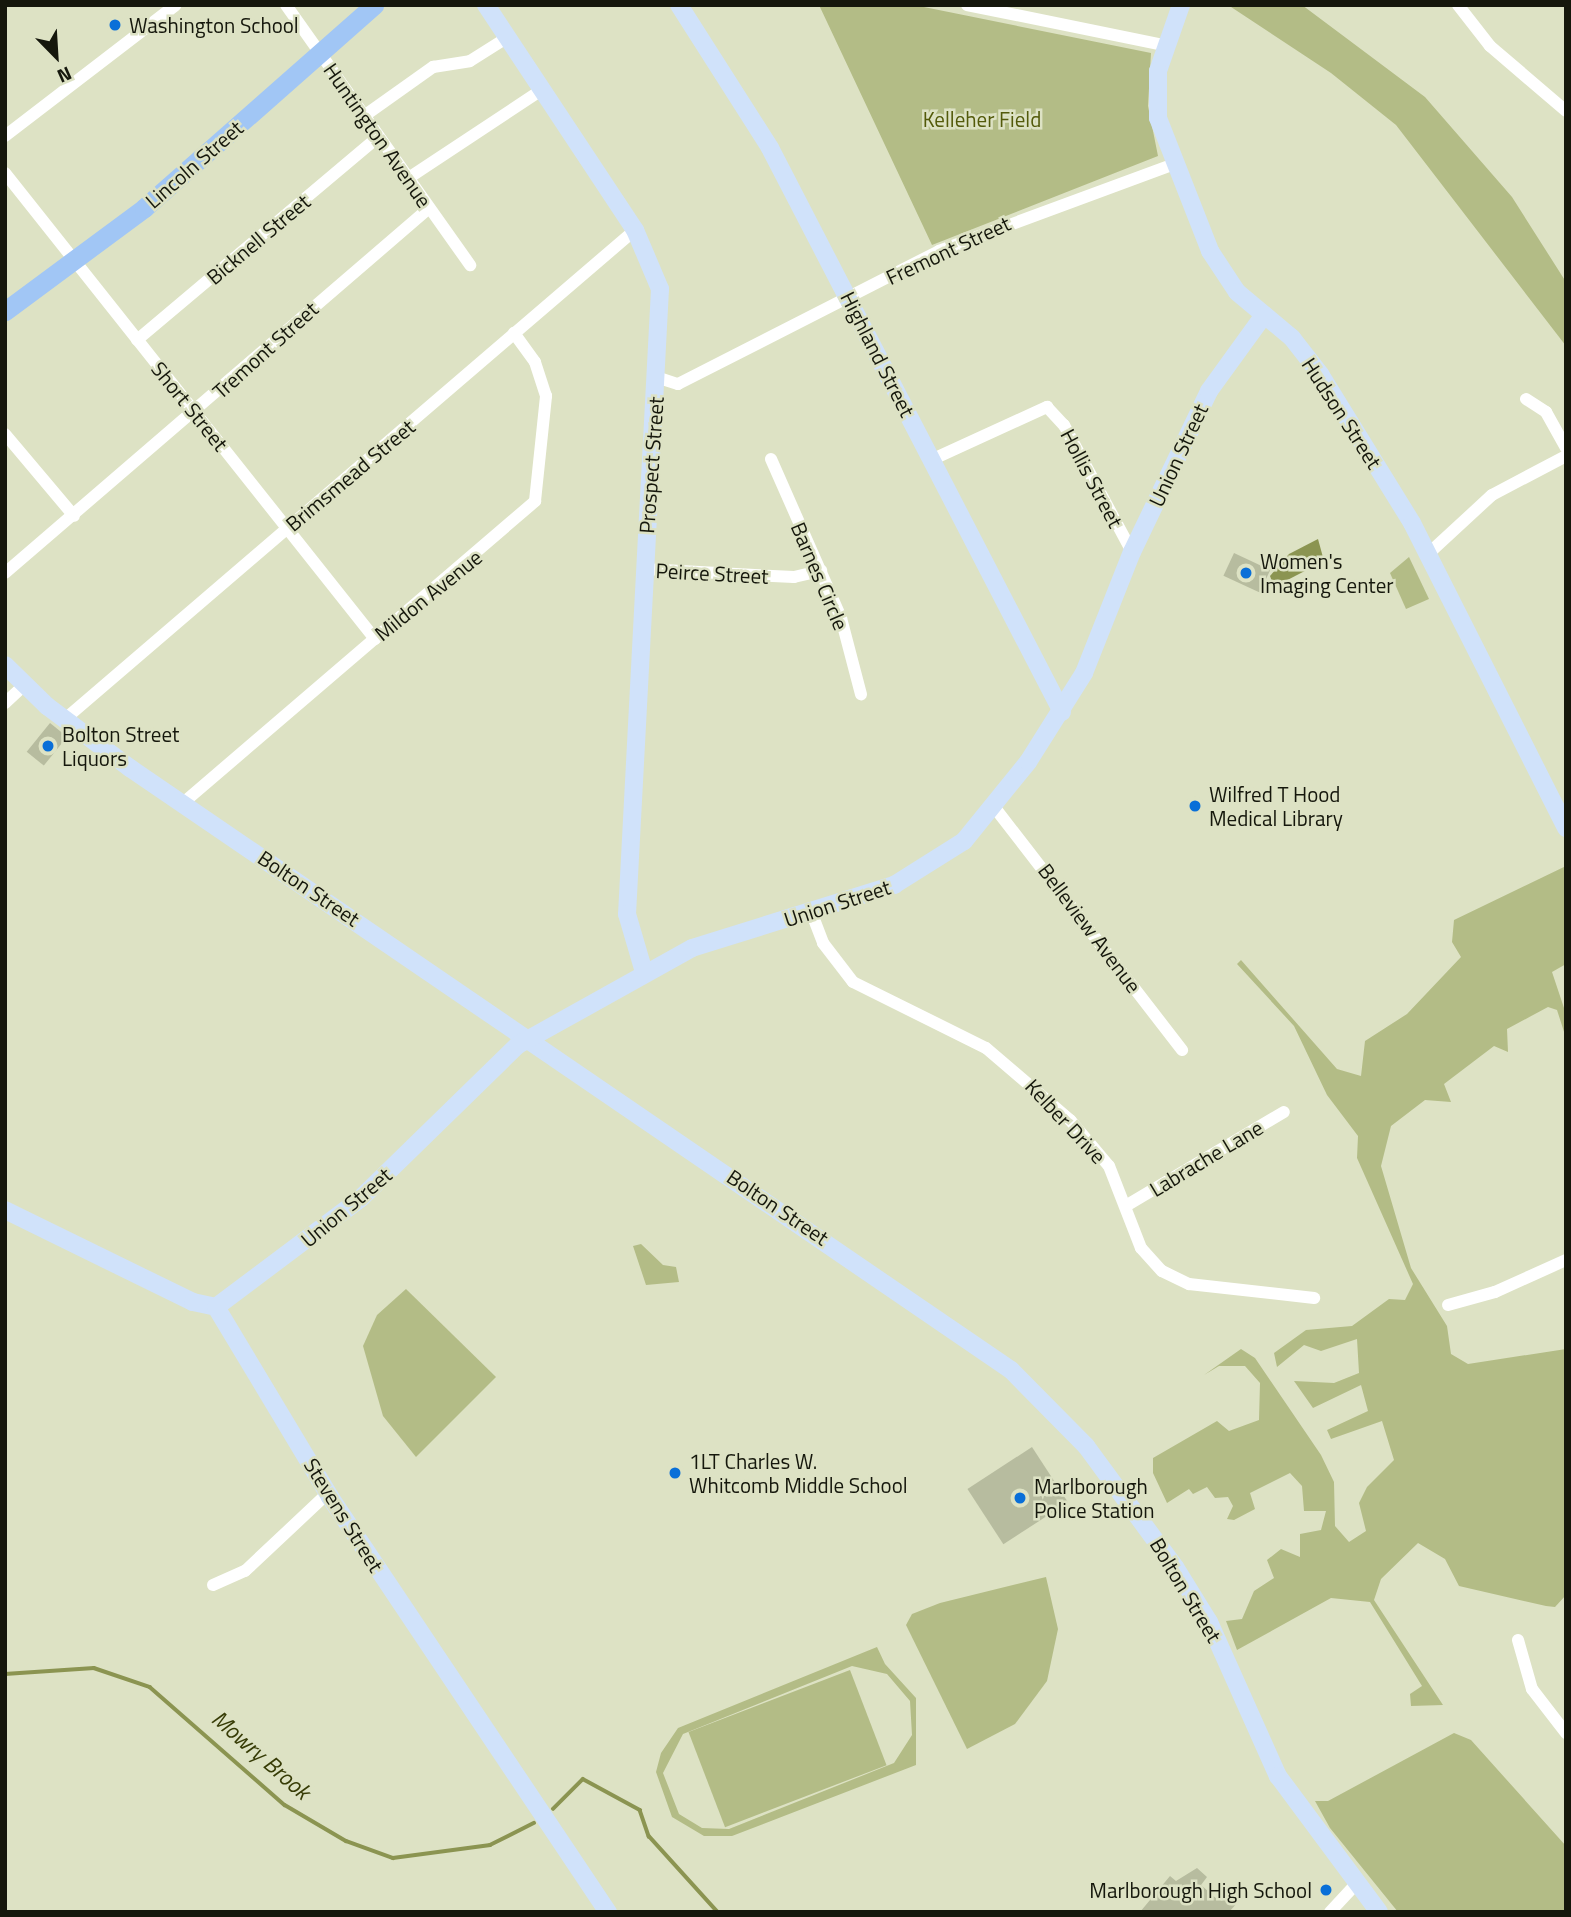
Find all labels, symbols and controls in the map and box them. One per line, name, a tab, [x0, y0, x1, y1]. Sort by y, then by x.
place label: Washington School	[129, 12, 299, 38]
marker: Washington School	[107, 17, 123, 33]
north arrow	[21, 21, 91, 91]
street label: Huntington Avenue	[319, 58, 437, 212]
text: N	[53, 60, 77, 92]
park label: Kelleher Field	[923, 106, 1041, 132]
street label: Lincoln Street	[140, 115, 248, 213]
street label: Bicknell Street	[201, 189, 315, 289]
street label: Fremont Street	[882, 210, 1014, 290]
street label: Highland Street	[836, 287, 920, 421]
street label: Tremont Street	[207, 296, 323, 404]
street label: Hudson Street	[1297, 353, 1387, 473]
street label: Short Street	[146, 356, 234, 456]
street label: Prospect Street	[634, 396, 668, 534]
street label: Union Street	[1143, 400, 1213, 510]
street label: Brimsmead Street	[280, 414, 420, 536]
street label: Hollis Street	[1056, 424, 1128, 532]
street label: Barnes Circle	[786, 518, 854, 634]
street label: Mildon Avenue	[369, 544, 487, 646]
place label: Women's Imaging Center	[1260, 548, 1394, 598]
street label: Peirce Street	[655, 557, 769, 589]
marker: Women's Imaging Center	[1238, 565, 1254, 581]
place label: Bolton Street Liquors	[62, 721, 179, 771]
marker: Bolton Street Liquors	[40, 738, 56, 754]
place label: Wilfred T Hood Medical Library	[1209, 781, 1343, 831]
marker: Wilfred T Hood Medical Library	[1187, 798, 1203, 814]
street label: Bolton Street	[253, 845, 365, 931]
street label: Belleview Avenue	[1033, 858, 1147, 998]
street label: Union Street	[781, 874, 893, 932]
street label: Kelber Drive	[1020, 1073, 1112, 1169]
street label: Labrache Lane	[1145, 1114, 1267, 1202]
street label: Union Street	[296, 1162, 396, 1252]
street label: Bolton Street	[722, 1164, 834, 1250]
place label: 1LT Charles W. Whitcomb Middle School	[689, 1448, 908, 1498]
street label: Stevens Street	[299, 1453, 389, 1577]
marker: 1LT Charles W. Whitcomb Middle School	[667, 1465, 683, 1481]
place label: Marlborough Police Station	[1034, 1473, 1155, 1523]
marker: Marlborough Police Station	[1012, 1490, 1028, 1506]
street label: Bolton Street	[1145, 1533, 1227, 1647]
water label: Mowry Brook	[206, 1705, 316, 1805]
place label: Marlborough High School	[1089, 1877, 1312, 1903]
marker: Marlborough High School	[1318, 1882, 1334, 1898]

